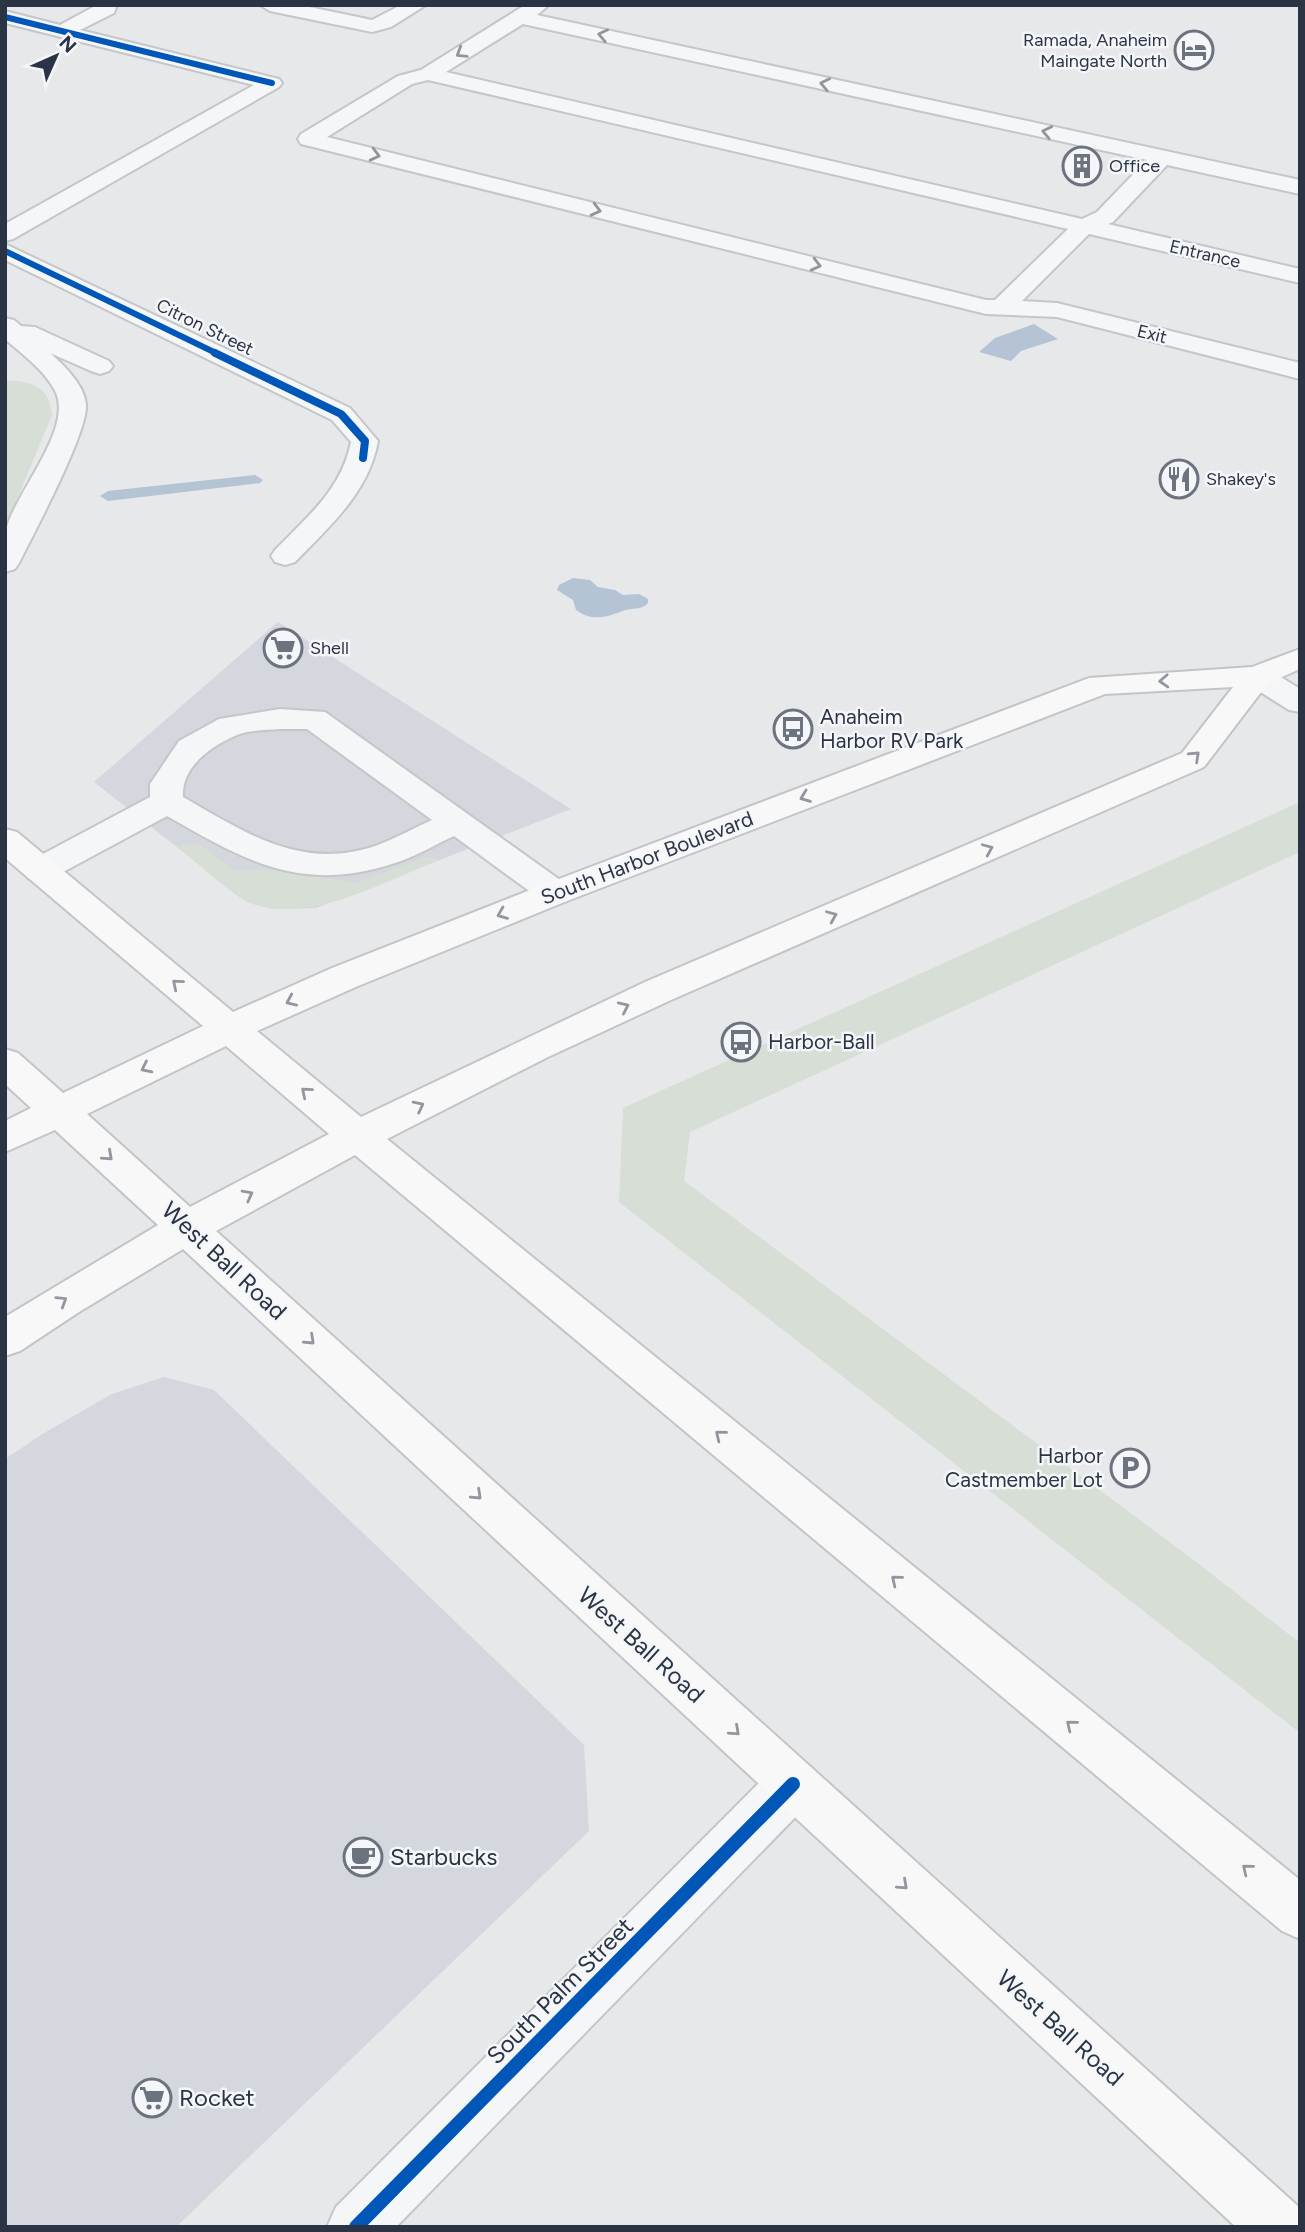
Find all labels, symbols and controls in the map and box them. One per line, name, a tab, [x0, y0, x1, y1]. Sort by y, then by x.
north arrow	[21, 21, 91, 91]
one-way arrow	[597, 29, 609, 44]
place label: Ramada, Anaheim Maingate North	[1023, 29, 1167, 72]
hotel icon: Ramada, Anaheim Maingate North	[1173, 29, 1215, 71]
text: N	[54, 31, 81, 58]
one-way arrow	[456, 45, 469, 58]
one-way arrow	[819, 77, 831, 92]
one-way arrow	[1041, 125, 1053, 140]
building icon: Office	[1061, 145, 1103, 187]
one-way arrow	[369, 147, 381, 161]
place label: Office	[1109, 155, 1160, 177]
one-way arrow	[589, 202, 601, 216]
street label: Entrance	[1167, 235, 1243, 273]
one-way arrow	[810, 257, 822, 271]
street label: Citron Street	[153, 294, 257, 360]
street label: Exit	[1135, 320, 1169, 348]
restaurant icon: Shakey's	[1158, 458, 1200, 500]
place label: Shakey's	[1206, 468, 1276, 490]
supermarket icon: Shell	[262, 627, 304, 669]
place label: Shell	[310, 637, 349, 659]
one-way arrow	[1159, 674, 1170, 689]
place label: Anaheim Harbor RV Park	[820, 704, 964, 753]
bus stop icon: Anaheim Harbor RV Park	[772, 708, 814, 750]
one-way arrow	[1186, 751, 1199, 764]
one-way arrow	[800, 788, 812, 802]
street label: South Harbor Boulevard	[537, 805, 756, 910]
one-way arrow	[981, 843, 994, 857]
one-way arrow	[496, 906, 508, 920]
one-way arrow	[825, 910, 837, 924]
one-way arrow	[173, 980, 185, 993]
one-way arrow	[286, 993, 299, 1007]
one-way arrow	[617, 1001, 629, 1015]
bus stop icon: Harbor-Ball	[720, 1021, 762, 1063]
place label: Harbor-Ball	[768, 1029, 875, 1054]
one-way arrow	[141, 1060, 153, 1074]
one-way arrow	[301, 1088, 314, 1100]
one-way arrow	[412, 1100, 424, 1114]
one-way arrow	[100, 1148, 113, 1160]
one-way arrow	[241, 1190, 253, 1203]
street label: West Ball Road	[156, 1195, 293, 1326]
one-way arrow	[55, 1297, 68, 1310]
one-way arrow	[302, 1332, 315, 1344]
one-way arrow	[716, 1431, 728, 1444]
place label: Harbor Castmember Lot	[945, 1443, 1103, 1492]
parking icon: Harbor Castmember Lot	[1109, 1447, 1151, 1489]
one-way arrow	[469, 1487, 482, 1499]
one-way arrow	[891, 1576, 904, 1588]
street label: West Ball Road	[572, 1580, 710, 1709]
one-way arrow	[1067, 1721, 1080, 1733]
one-way arrow	[727, 1723, 740, 1735]
cafe icon: Starbucks	[342, 1836, 384, 1878]
place label: Starbucks	[390, 1842, 497, 1871]
one-way arrow	[1243, 1865, 1255, 1878]
one-way arrow	[895, 1876, 908, 1889]
street label: South Palm Street	[480, 1911, 639, 2070]
street label: West Ball Road	[991, 1963, 1129, 2092]
supermarket icon: Rocket	[131, 2077, 173, 2119]
place label: Rocket	[179, 2083, 254, 2112]

